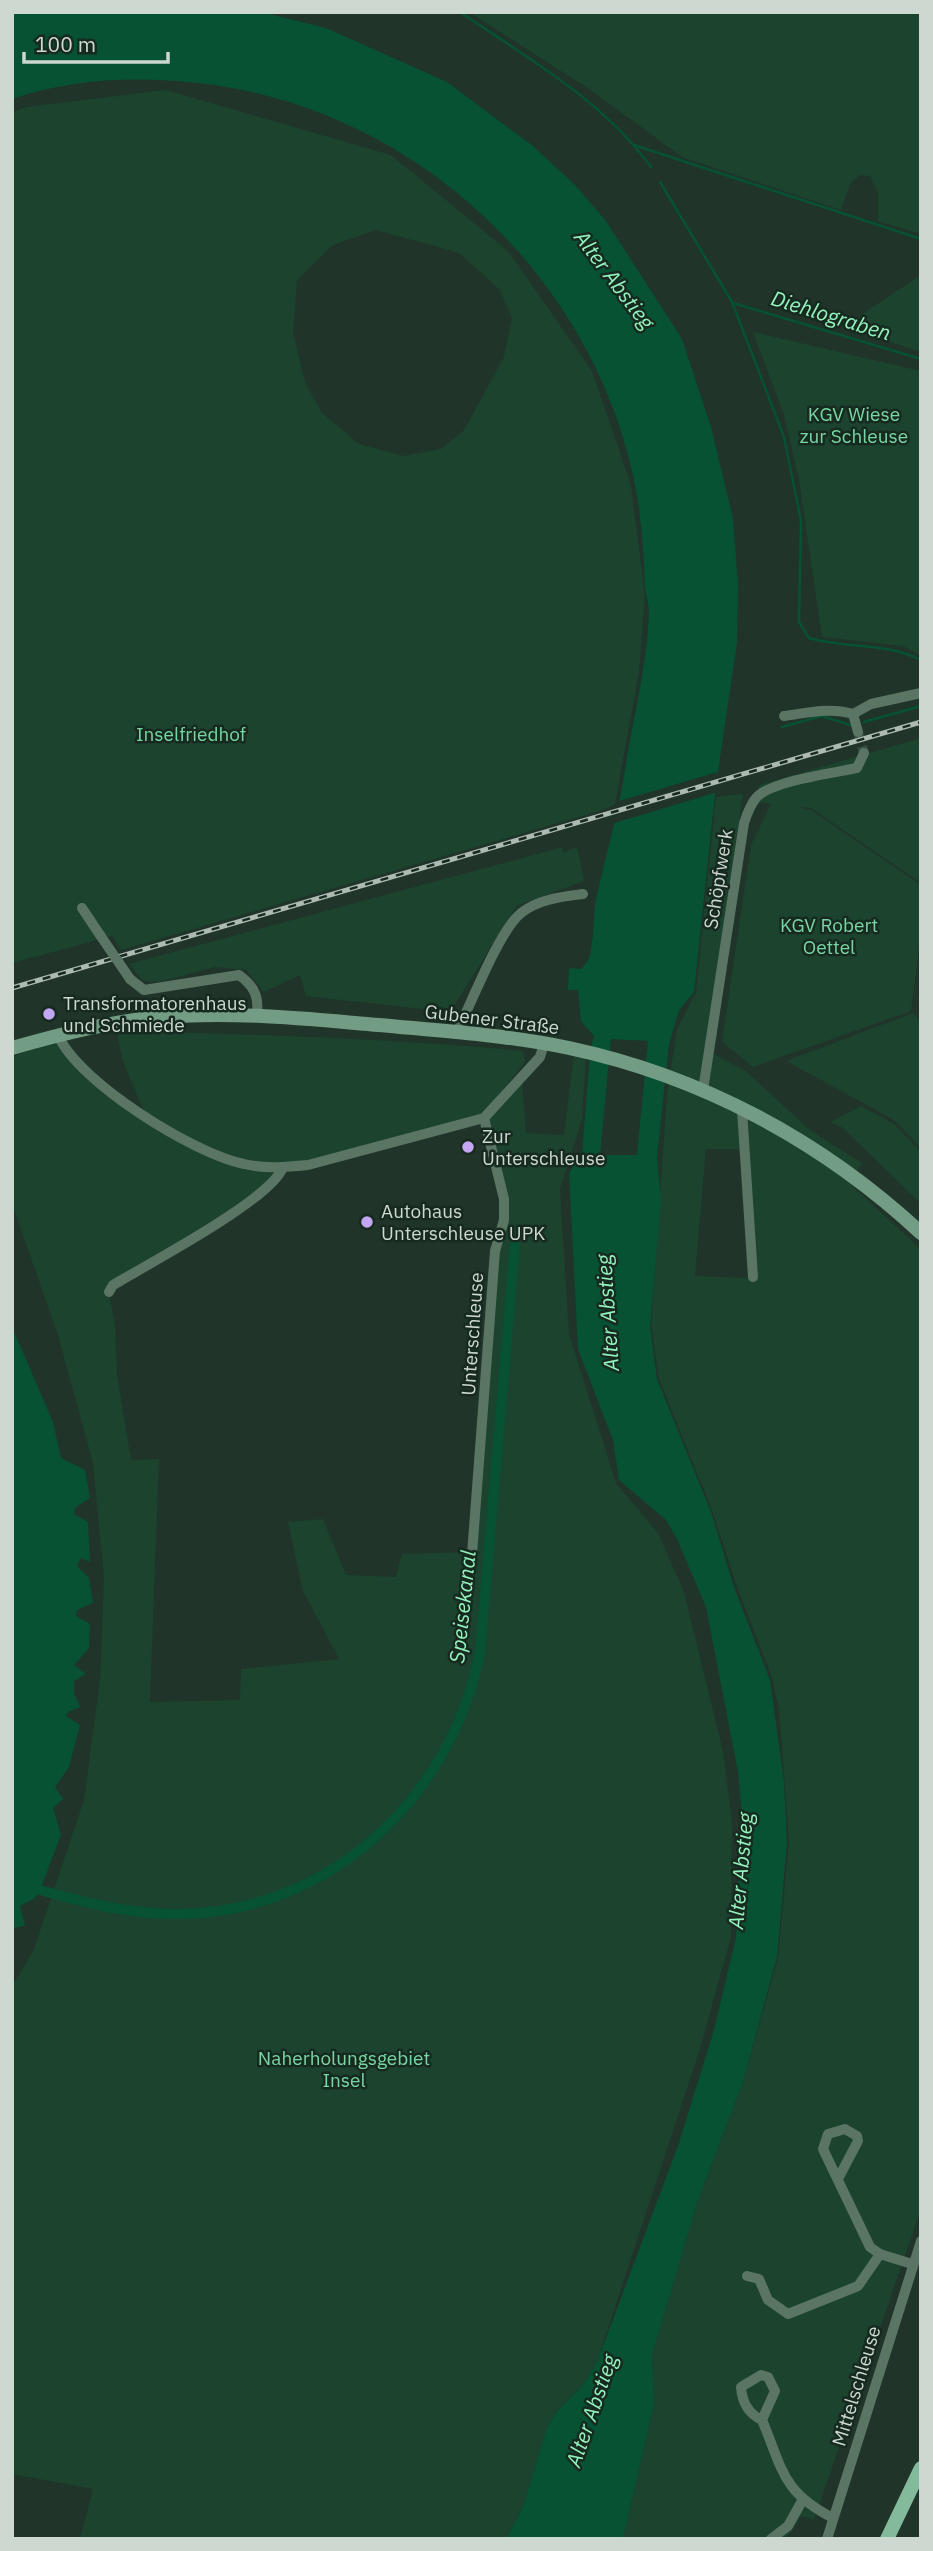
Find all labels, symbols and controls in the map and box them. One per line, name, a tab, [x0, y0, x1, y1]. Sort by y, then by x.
scale bar	[24, 21, 168, 65]
text: 100 m	[35, 30, 96, 58]
water label: Alter Abstieg	[568, 224, 662, 336]
water label: Diehlograben	[768, 284, 895, 347]
park label: KGV Wiese zur Schleuse	[800, 402, 908, 448]
park label: Inselfriedhof	[136, 722, 246, 746]
street label: Schöpfwerk	[698, 827, 738, 931]
park label: KGV Robert Oettel	[780, 913, 878, 959]
place label: Transformatorenhaus und Schmiede	[63, 991, 247, 1037]
street label: Gubener Straße	[423, 999, 561, 1039]
marker: Transformatorenhaus und Schmiede	[41, 1006, 57, 1022]
place label: Zur Unterschleuse	[482, 1124, 605, 1170]
marker: Zur Unterschleuse	[460, 1139, 476, 1155]
place label: Autohaus Unterschleuse UPK	[381, 1199, 545, 1245]
marker: Autohaus Unterschleuse UPK	[359, 1214, 375, 1230]
water label: Alter Abstieg	[589, 1252, 625, 1373]
street label: Unterschleuse	[456, 1272, 488, 1396]
water label: Speisekanal	[442, 1549, 482, 1665]
water label: Alter Abstieg	[721, 1810, 759, 1931]
park label: Naherholungsgebiet Insel	[258, 2046, 430, 2092]
street label: Mittelschleuse	[826, 2323, 886, 2449]
water label: Alter Abstieg	[558, 2350, 624, 2471]

